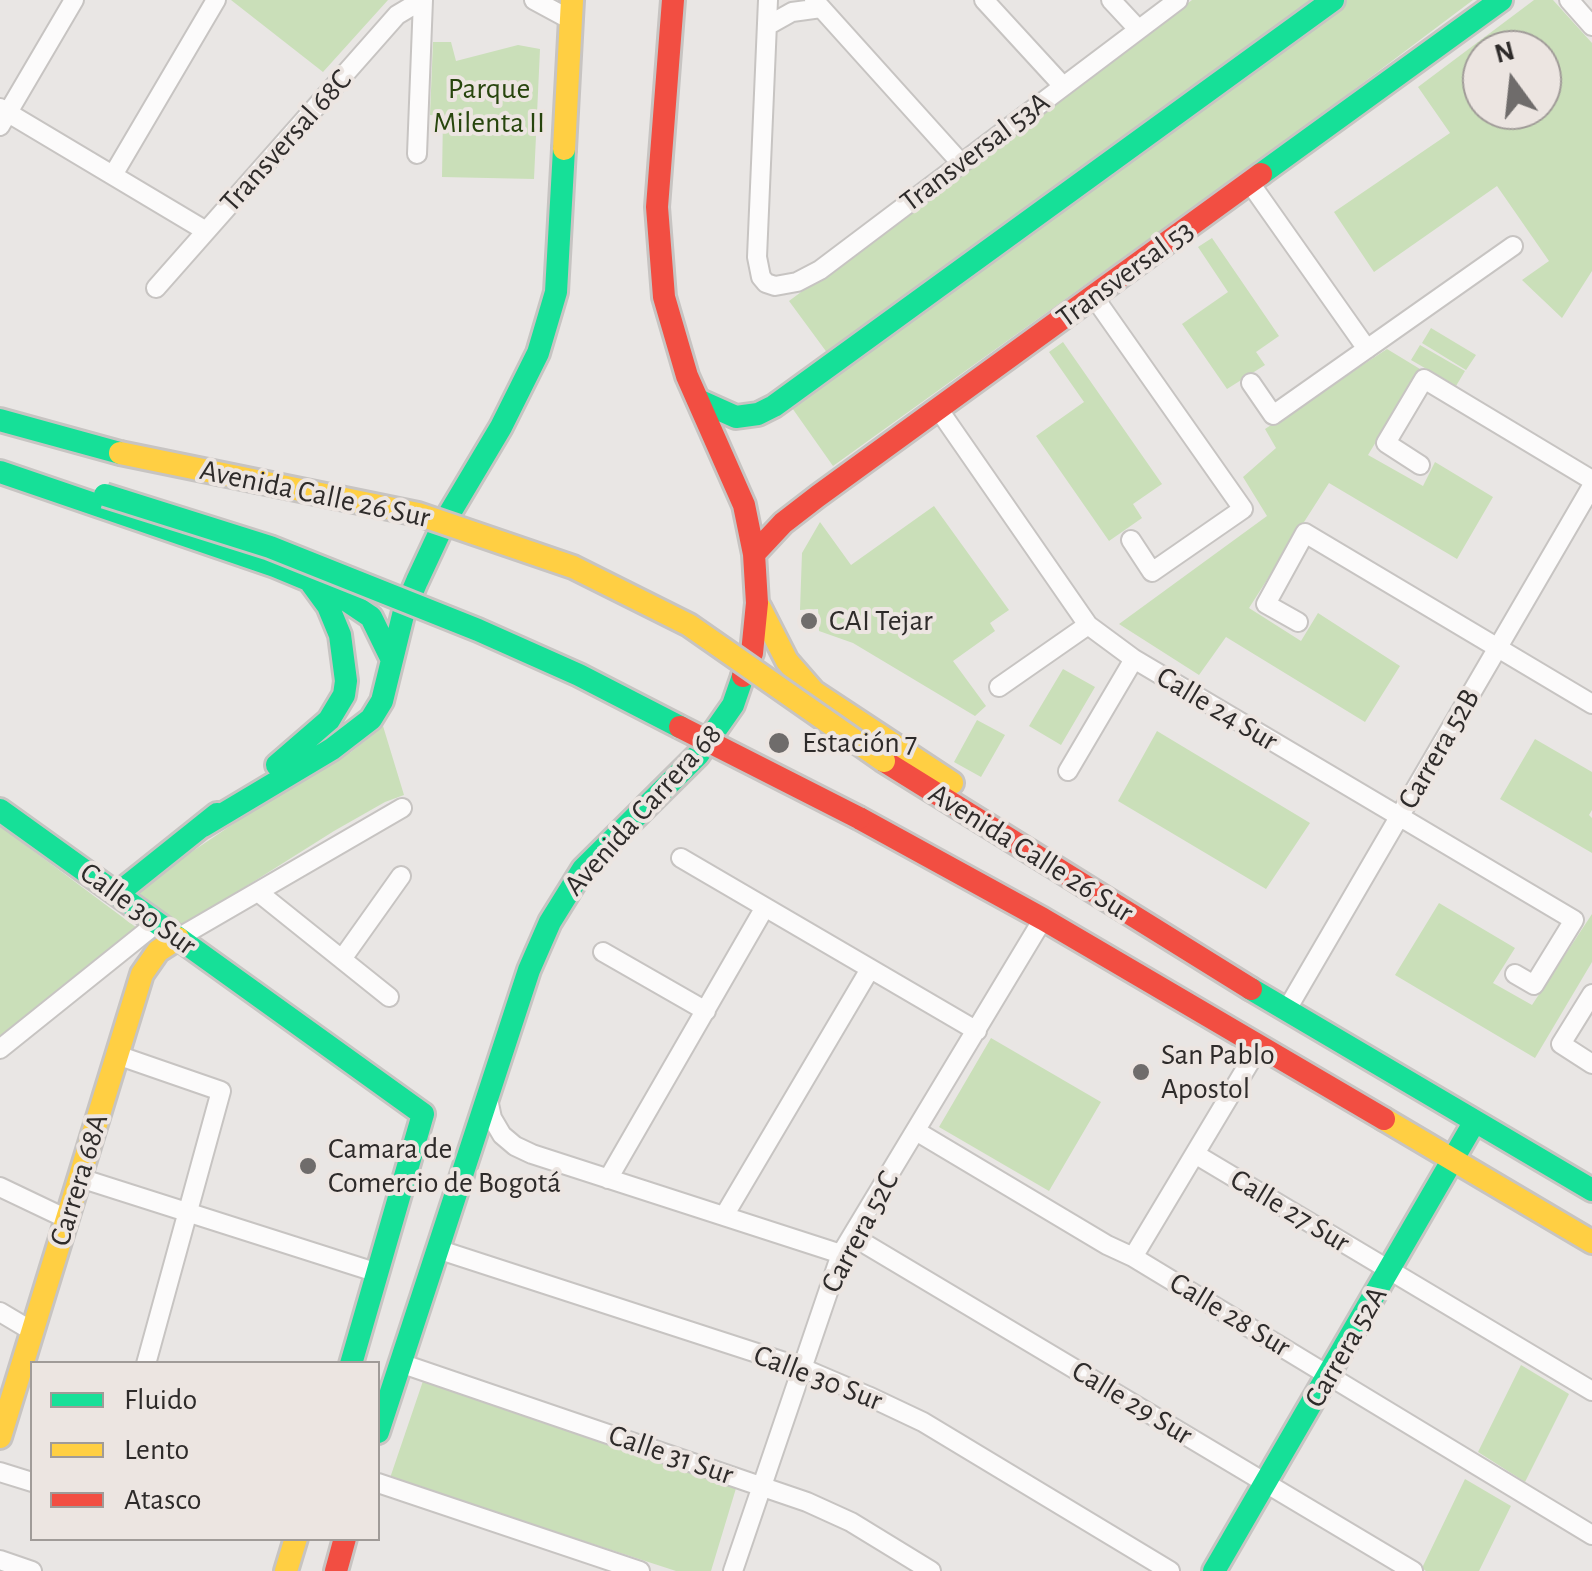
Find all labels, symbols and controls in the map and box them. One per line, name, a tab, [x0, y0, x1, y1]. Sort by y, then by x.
north arrow	[1462, 30, 1562, 130]
text: N	[1492, 37, 1518, 69]
street label: Transversal 68C	[213, 62, 359, 220]
park label: Parque Milenta II	[433, 71, 545, 142]
street label: Transversal 53A	[893, 84, 1057, 220]
street label: Transversal 53	[1050, 212, 1200, 336]
street label: Avenida Calle 26 Sur	[197, 452, 433, 536]
place label: CAI Tejar	[829, 603, 933, 639]
marker: CAI Tejar	[798, 610, 820, 632]
street label: Calle 24 Sur	[1150, 659, 1284, 759]
street label: Carrera 52B	[1390, 682, 1488, 816]
street label: Avenida Carrera 68	[556, 717, 730, 903]
place label: Estación 7	[802, 725, 917, 761]
marker: Estación 7	[766, 730, 792, 756]
street label: Avenida Calle 26 Sur	[922, 776, 1140, 930]
street label: Calle 30 Sur	[73, 855, 203, 963]
place label: San Pablo Apostol	[1161, 1037, 1275, 1108]
marker: San Pablo Apostol	[1130, 1061, 1152, 1083]
street label: Carrera 68A	[42, 1110, 116, 1250]
place label: Camara de Comercio de Bogotá	[328, 1131, 561, 1202]
marker: Camara de Comercio de Bogotá	[297, 1155, 319, 1177]
street label: Calle 27 Sur	[1224, 1161, 1356, 1261]
street label: Carrera 52C	[813, 1165, 907, 1299]
street label: Calle 28 Sur	[1163, 1265, 1297, 1365]
street label: Carrera 52A	[1297, 1280, 1395, 1414]
street label: Calle 30 Sur	[749, 1337, 887, 1419]
street label: Calle 29 Sur	[1065, 1353, 1199, 1453]
legend	[30, 1361, 380, 1541]
text: Fluido	[124, 1385, 197, 1415]
street label: Calle 31 Sur	[604, 1417, 738, 1493]
text: Lento	[124, 1435, 189, 1465]
text: Atasco	[124, 1485, 202, 1515]

